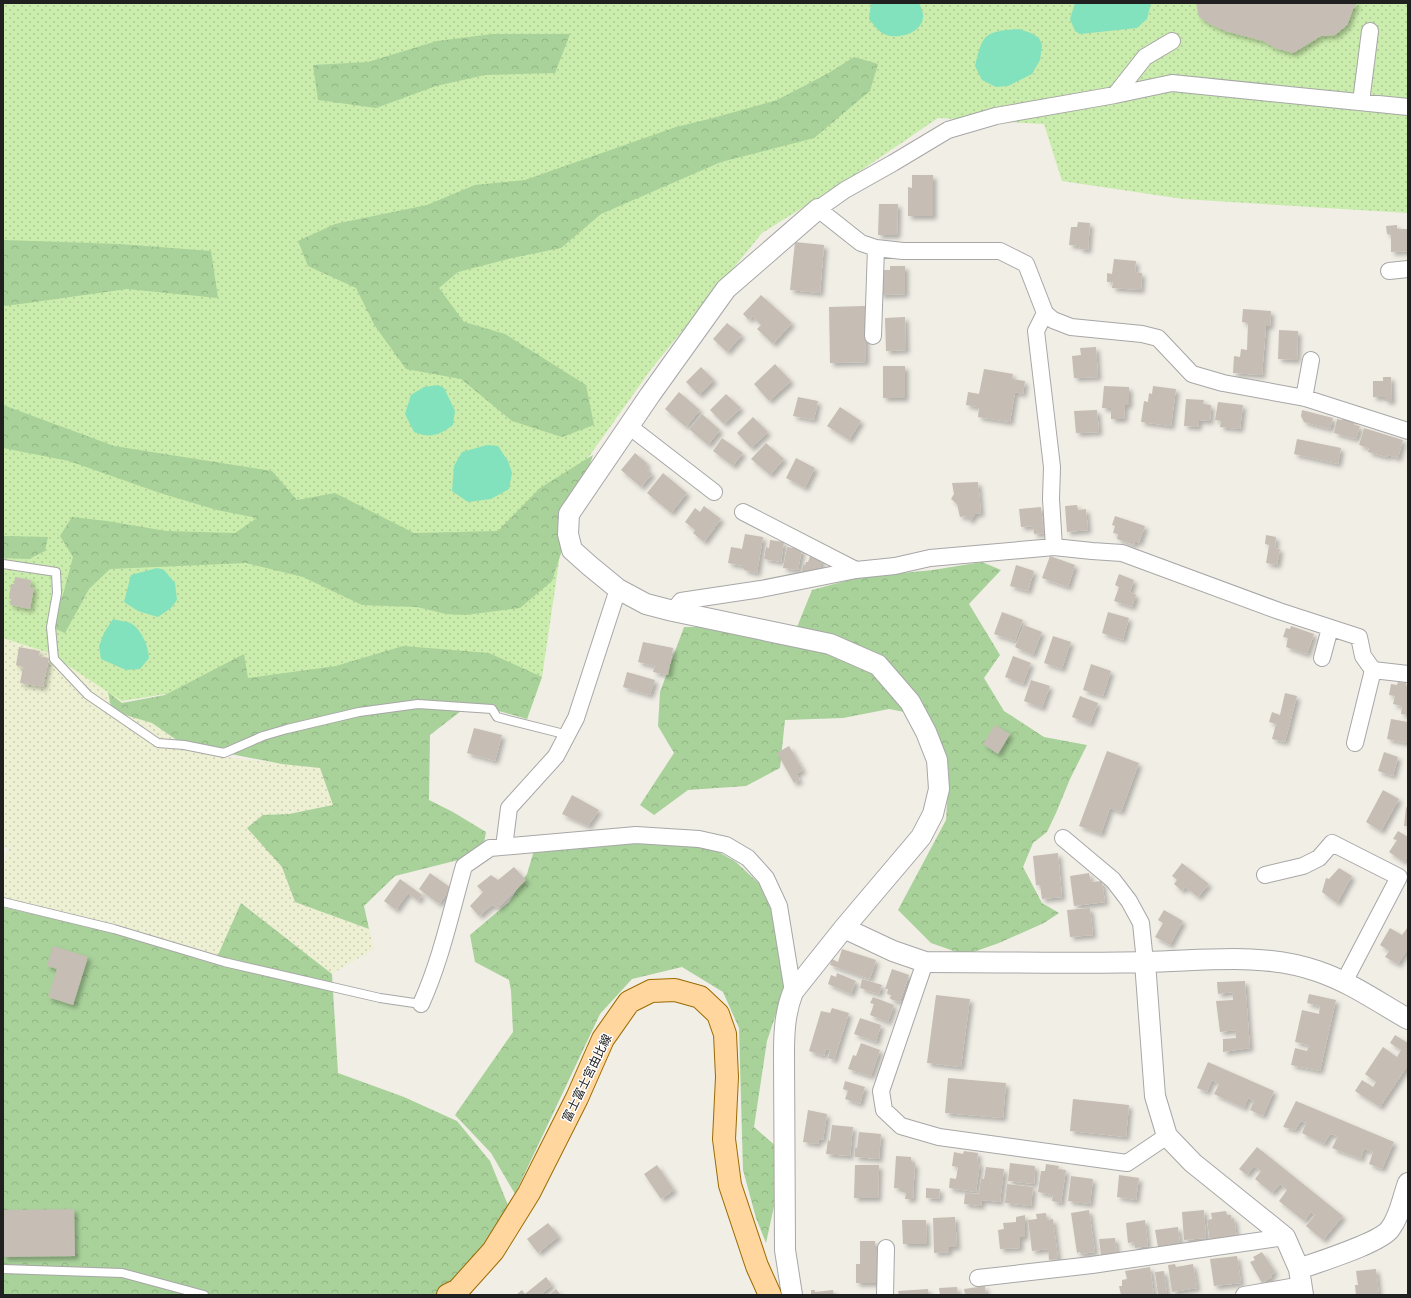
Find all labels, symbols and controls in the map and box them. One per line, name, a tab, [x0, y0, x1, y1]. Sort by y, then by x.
street label: 富士富士宮由比線	[560, 1032, 614, 1124]

